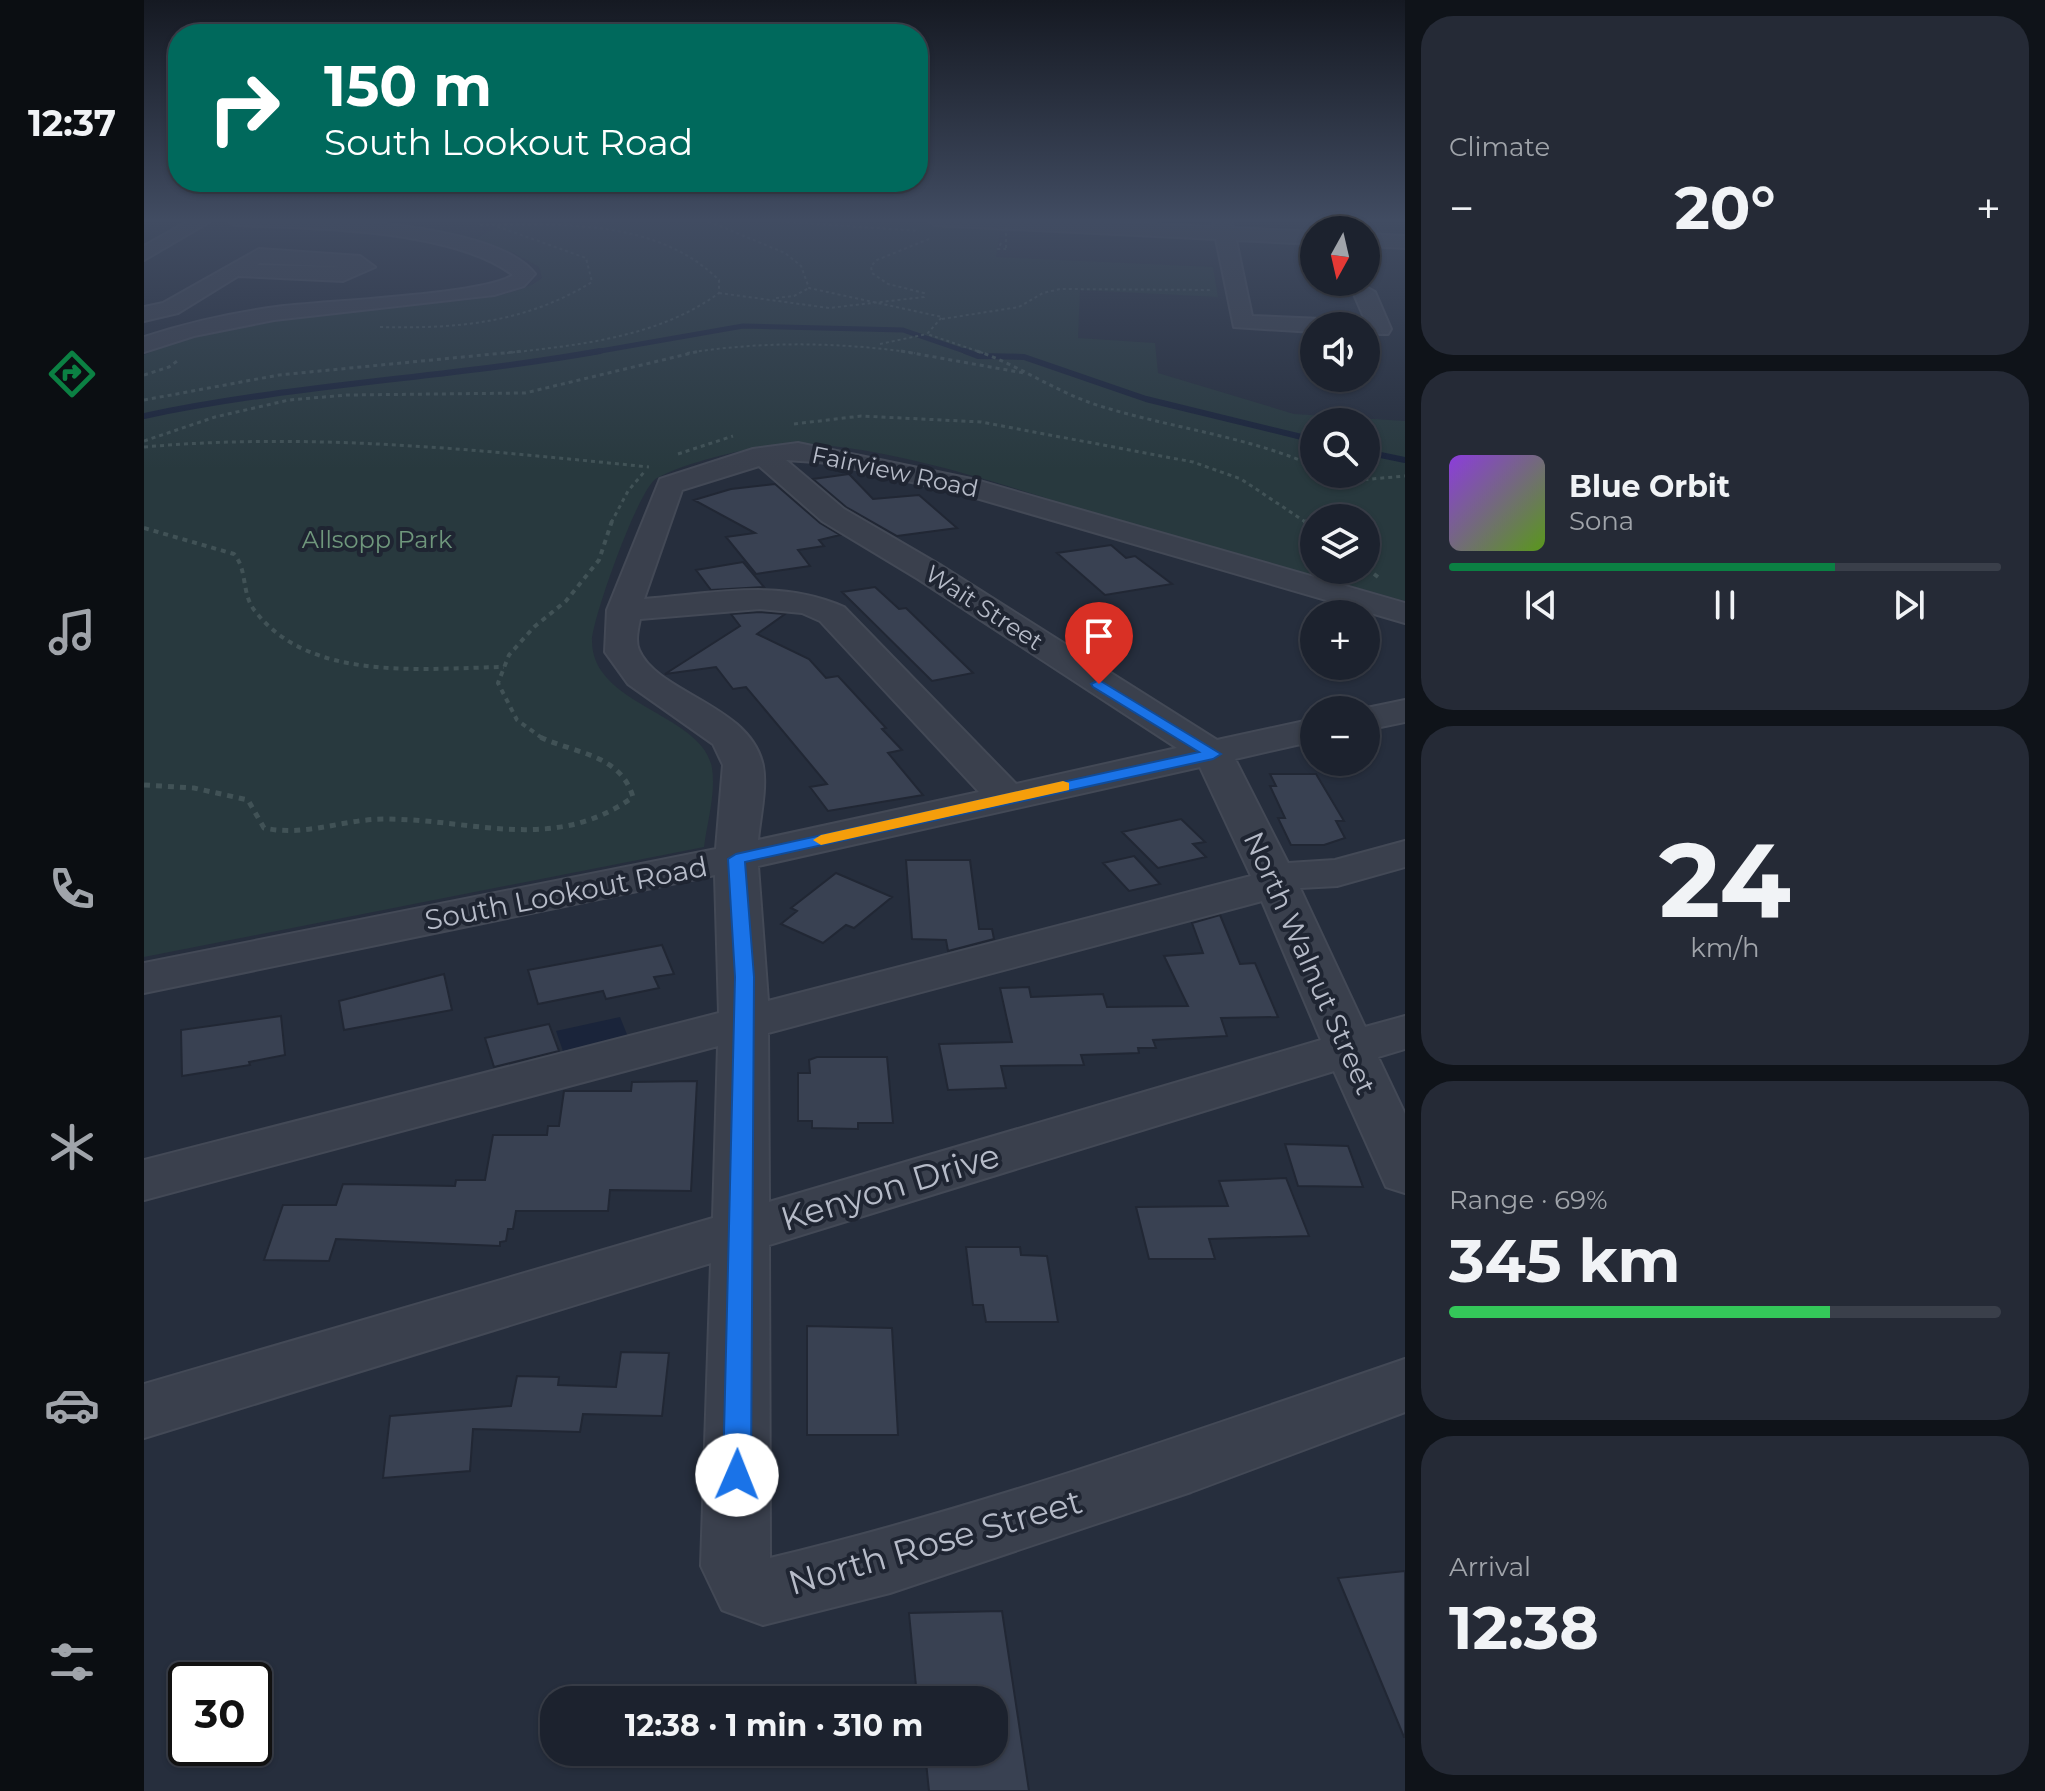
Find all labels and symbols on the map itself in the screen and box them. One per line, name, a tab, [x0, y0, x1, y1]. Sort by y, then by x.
north arrow	[1300, 216, 1380, 296]
street label: Fairview Road	[809, 440, 981, 503]
park label: Allsopp Park	[302, 525, 453, 554]
street label: Wait Street	[920, 559, 1049, 656]
pin	[1065, 602, 1133, 684]
street label: North Walnut Street	[1237, 826, 1383, 1100]
street label: South Lookout Road	[422, 849, 710, 937]
street label: Kenyon Drive	[776, 1134, 1004, 1240]
position arrow	[695, 1433, 779, 1517]
street label: North Rose Street	[783, 1480, 1087, 1604]
speed limit sign: 30	[168, 1662, 272, 1766]

